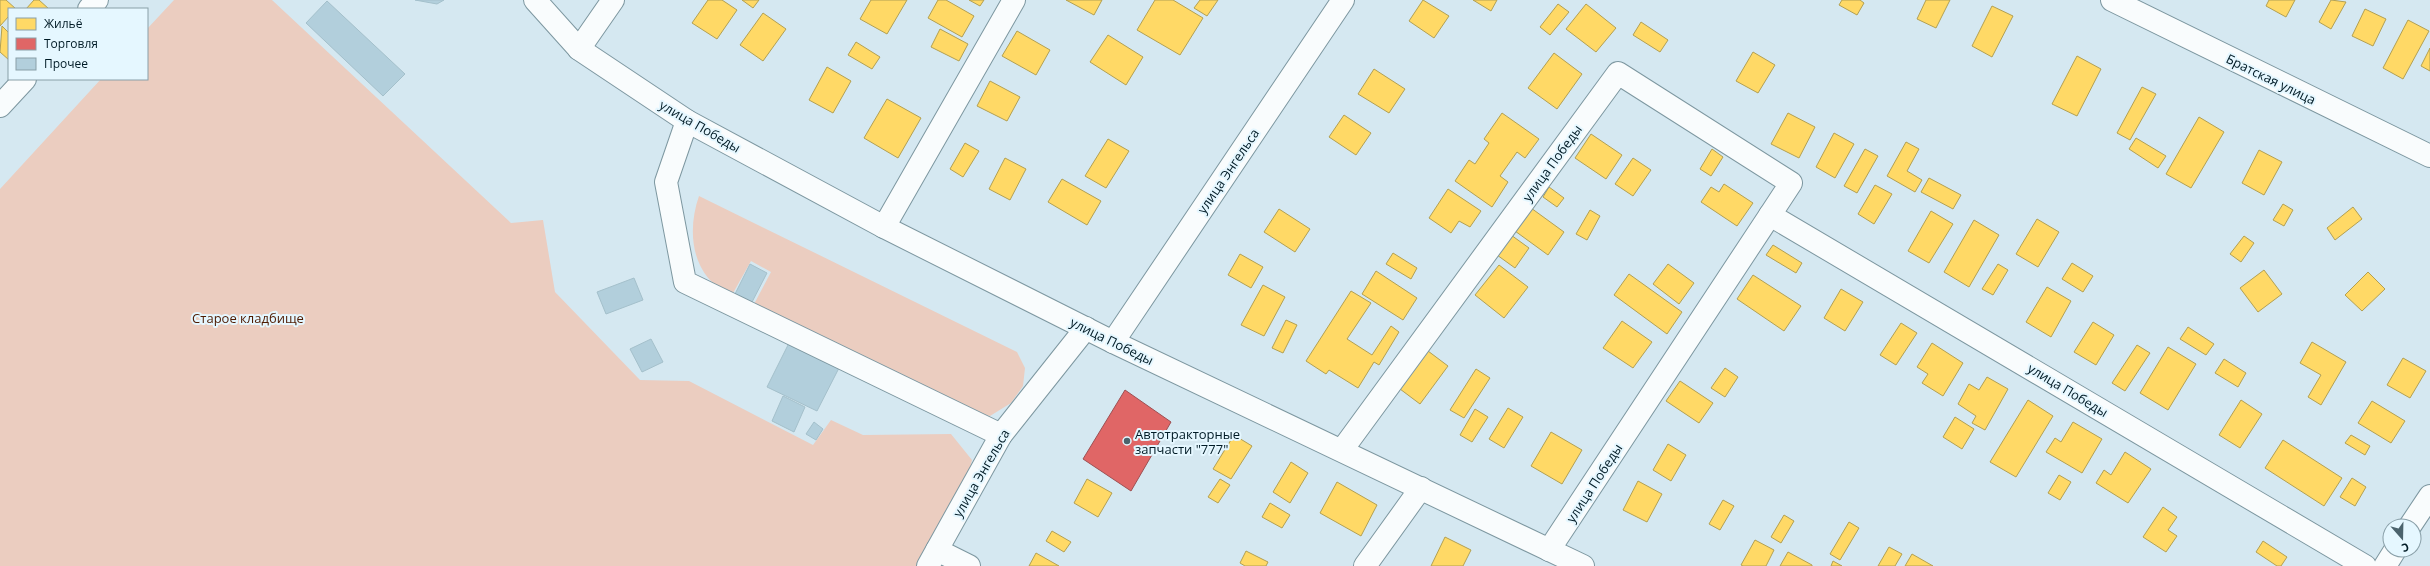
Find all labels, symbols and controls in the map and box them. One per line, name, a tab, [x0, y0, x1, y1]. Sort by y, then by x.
legend	[8, 8, 148, 80]
text: Жильё	[44, 15, 83, 32]
text: Торговля	[44, 35, 98, 52]
street label: Братская улица	[2223, 50, 2319, 108]
text: Прочее	[44, 55, 88, 72]
street label: улица Победы	[656, 96, 744, 156]
street label: улица Победы	[1518, 121, 1586, 205]
street label: улица Энгельса	[1193, 125, 1263, 217]
park label: Старое кладбище	[192, 309, 304, 327]
street label: улица Победы	[1067, 313, 1157, 369]
street label: улица Победы	[2024, 359, 2112, 421]
place label: Автотракторные запчасти "777"	[1135, 425, 1240, 458]
street label: улица Энгельса	[948, 426, 1014, 520]
marker: Автотракторные запчасти "777"	[1122, 436, 1132, 446]
street label: улица Победы	[1562, 440, 1626, 526]
north arrow	[2382, 518, 2422, 558]
text: С	[2400, 540, 2411, 556]

